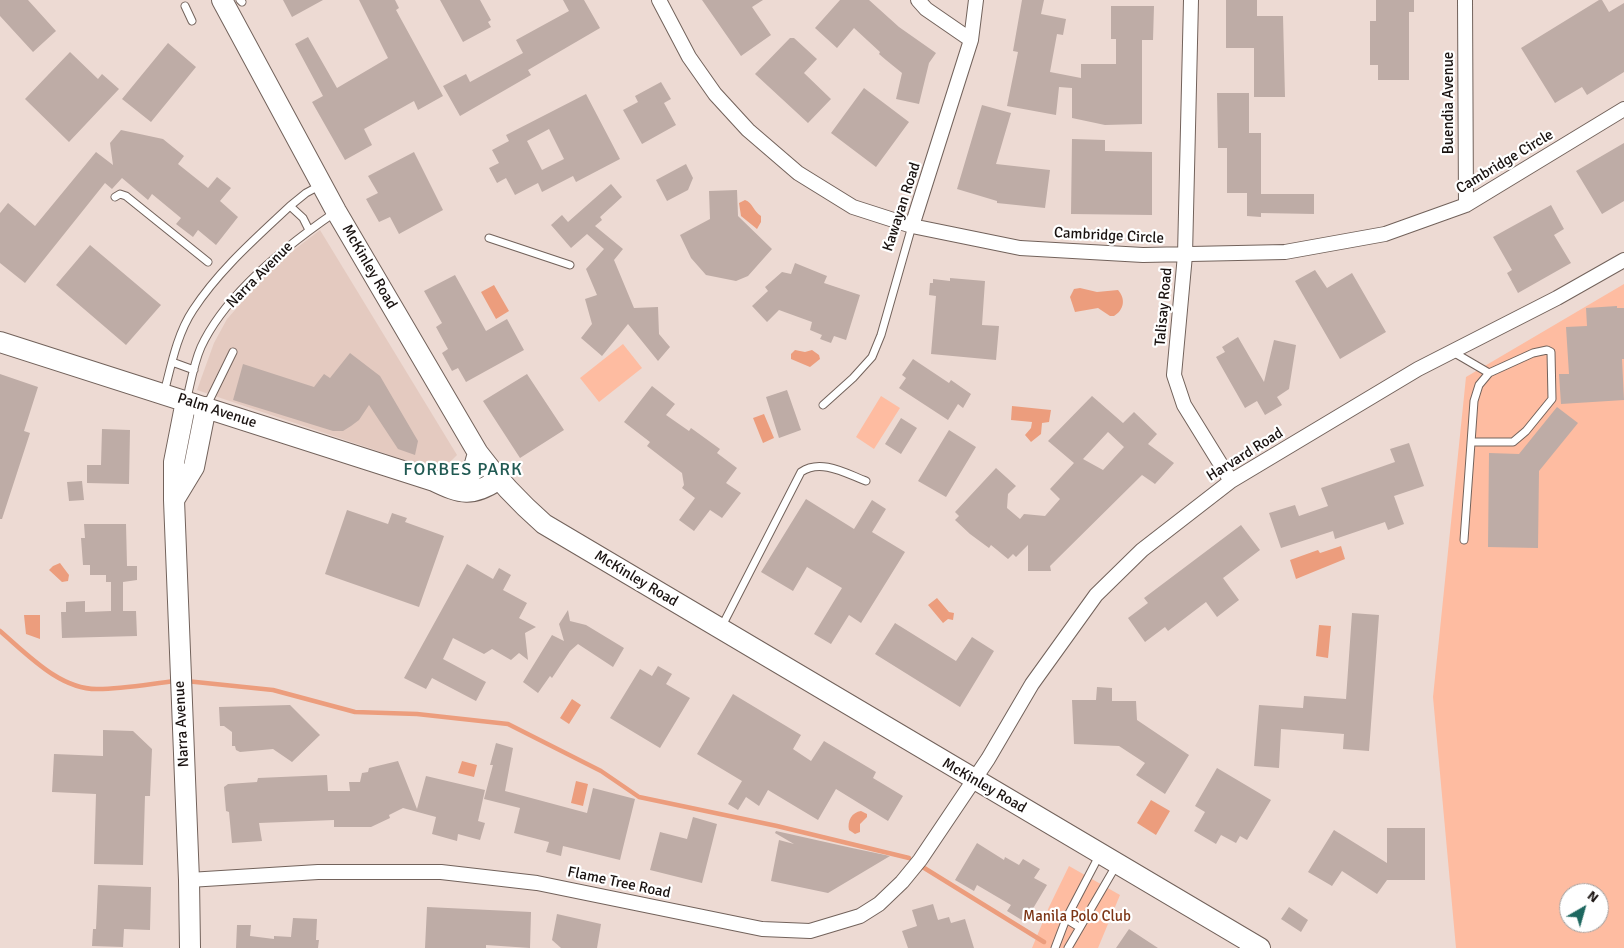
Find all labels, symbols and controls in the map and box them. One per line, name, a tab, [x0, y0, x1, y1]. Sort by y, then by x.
street label: Buendia Avenue	[1440, 52, 1458, 154]
street label: Cambridge Circle	[1453, 126, 1557, 198]
street label: Kawayan Road	[879, 160, 925, 254]
street label: McKinley Road	[338, 222, 400, 312]
street label: Cambridge Circle	[1054, 224, 1164, 248]
street label: Narra Avenue	[223, 238, 297, 312]
street label: Talisay Road	[1152, 267, 1176, 347]
street label: Palm Avenue	[175, 390, 259, 432]
street label: Harvard Road	[1203, 424, 1287, 486]
district label: FORBES PARK	[402, 459, 524, 481]
street label: McKinley Road	[591, 547, 681, 611]
street label: Narra Avenue	[171, 680, 193, 768]
street label: McKinley Road	[939, 755, 1029, 817]
street label: Flame Tree Road	[566, 863, 672, 903]
north arrow	[1559, 883, 1609, 933]
text: N	[1584, 887, 1602, 906]
park label: Manila Polo Club	[1023, 908, 1131, 926]

